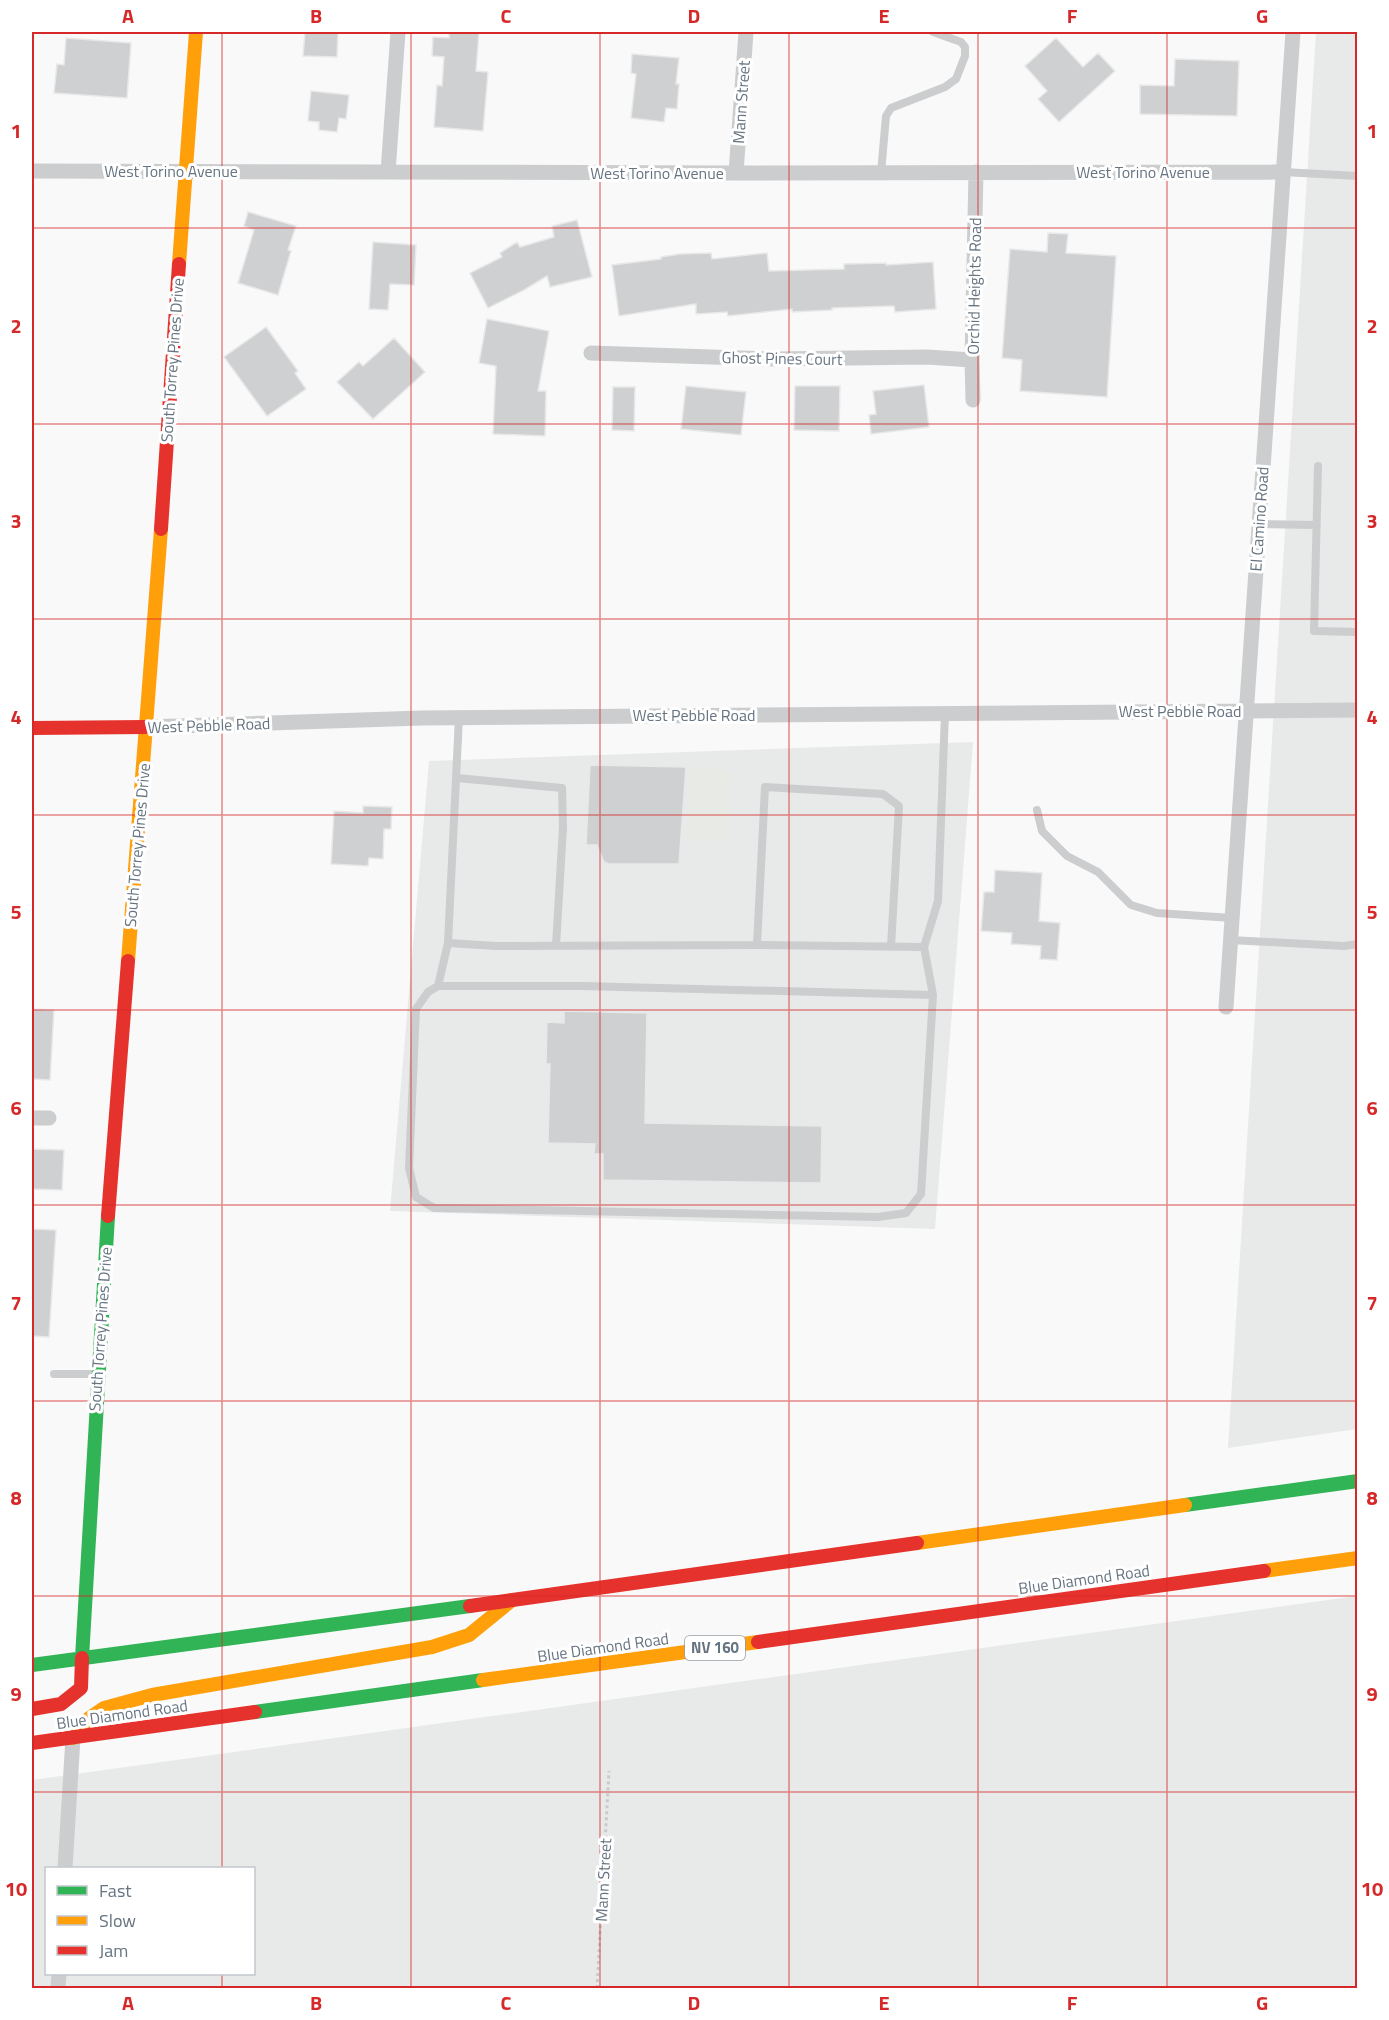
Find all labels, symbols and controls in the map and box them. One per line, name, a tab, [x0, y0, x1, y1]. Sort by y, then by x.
text: A	[122, 0, 134, 31]
text: B	[310, 0, 322, 31]
text: C	[501, 0, 512, 31]
text: D	[688, 0, 700, 31]
text: E	[878, 0, 890, 31]
text: F	[1067, 0, 1078, 31]
text: G	[1256, 0, 1268, 31]
street label: Mann Street	[726, 59, 756, 144]
text: 1	[10, 115, 22, 146]
text: 1	[1366, 115, 1378, 146]
street label: West Torino Avenue	[104, 159, 238, 183]
street label: West Torino Avenue	[1076, 160, 1210, 184]
street label: West Torino Avenue	[590, 161, 724, 185]
street label: Orchid Heights Road	[961, 217, 987, 355]
street label: South Torrey Pines Drive	[154, 277, 190, 443]
text: 2	[10, 310, 22, 341]
text: 2	[1366, 310, 1378, 341]
street label: Ghost Pines Court	[721, 345, 843, 371]
street label: El Camino Road	[1243, 466, 1275, 572]
text: 3	[10, 505, 22, 536]
text: 3	[1366, 505, 1378, 536]
street label: West Pebble Road	[1119, 699, 1241, 723]
text: 4	[10, 701, 22, 732]
text: 4	[1366, 701, 1378, 732]
street label: West Pebble Road	[633, 703, 755, 727]
street label: West Pebble Road	[147, 711, 271, 739]
street label: South Torrey Pines Drive	[118, 762, 156, 928]
text: 5	[10, 896, 22, 927]
text: 5	[1366, 896, 1378, 927]
text: 6	[10, 1092, 22, 1123]
text: 6	[1366, 1092, 1378, 1123]
street label: South Torrey Pines Drive	[82, 1246, 118, 1412]
text: 7	[10, 1287, 22, 1318]
text: 7	[1366, 1287, 1378, 1318]
text: 8	[10, 1482, 22, 1513]
text: 8	[1366, 1482, 1378, 1513]
street label: Blue Diamond Road	[1017, 1558, 1151, 1600]
street label: Blue Diamond Road	[536, 1626, 670, 1668]
road number: NV 160	[685, 1636, 745, 1660]
text: 9	[10, 1678, 22, 1709]
text: 9	[1366, 1678, 1378, 1709]
street label: Blue Diamond Road	[55, 1693, 189, 1735]
street label: Mann Street	[589, 1837, 617, 1922]
legend	[45, 1867, 255, 1975]
text: 10	[5, 1873, 27, 1904]
text: 10	[1361, 1873, 1383, 1904]
text: Fast	[99, 1877, 132, 1904]
text: Slow	[99, 1907, 136, 1934]
text: Jam	[99, 1937, 128, 1964]
text: A	[122, 1987, 134, 2018]
text: B	[310, 1987, 322, 2018]
text: C	[501, 1987, 512, 2018]
text: D	[688, 1987, 700, 2018]
text: E	[878, 1987, 890, 2018]
text: F	[1067, 1987, 1078, 2018]
text: G	[1256, 1987, 1268, 2018]

